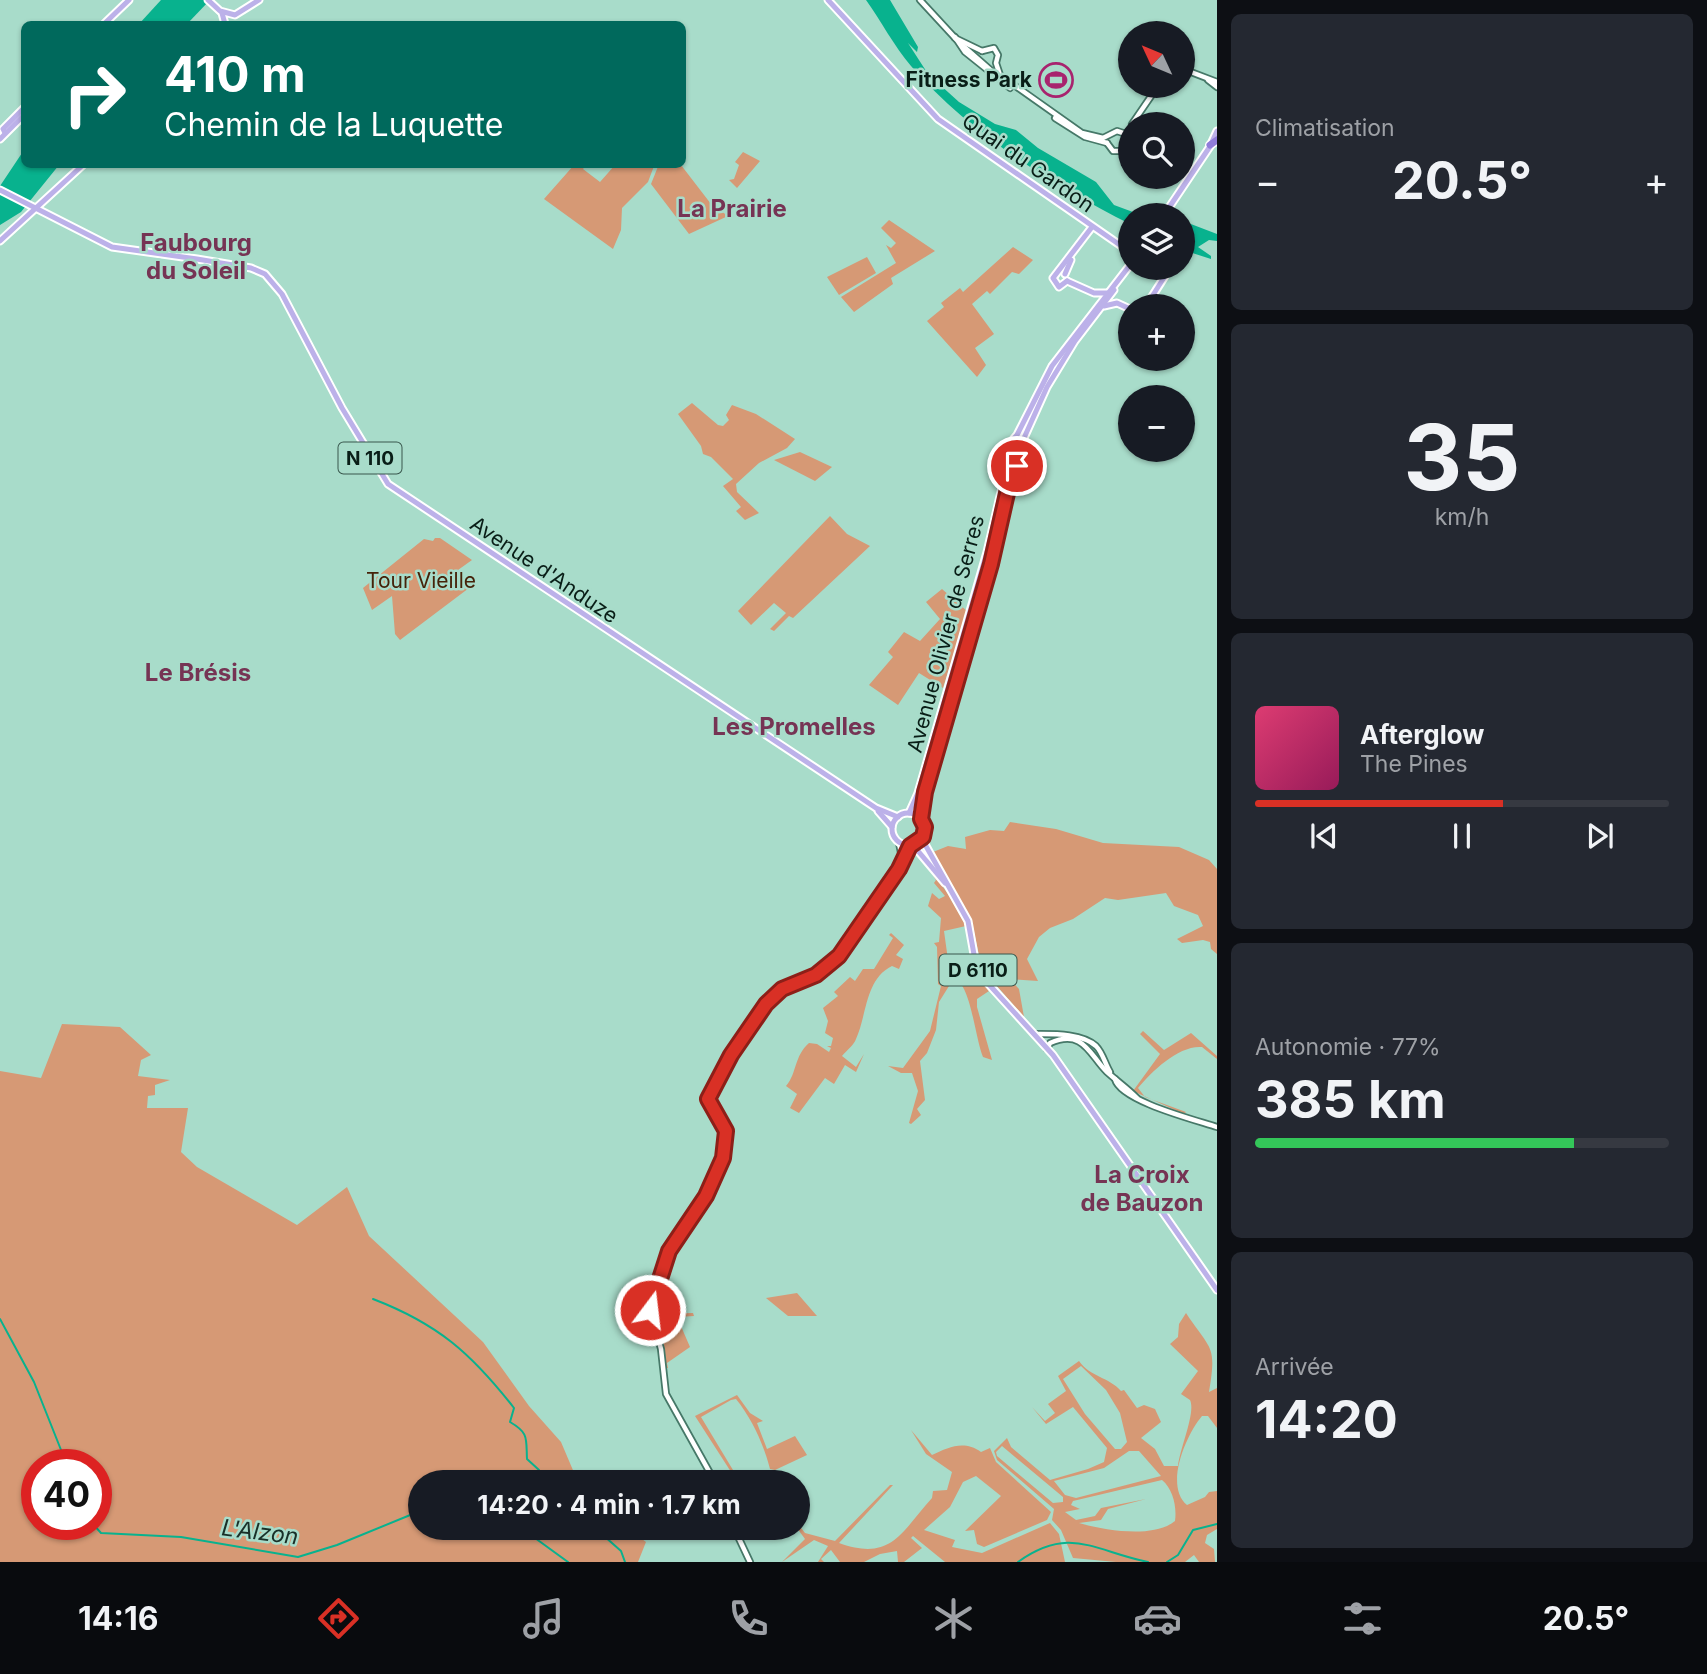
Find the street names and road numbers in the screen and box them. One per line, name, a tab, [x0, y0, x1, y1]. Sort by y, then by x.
street label: Quai du Gardon	[957, 108, 1099, 217]
road number: N 110	[338, 442, 402, 474]
street label: Avenue d'Anduze	[466, 511, 623, 628]
street label: Avenue Olivier de Serres	[902, 512, 989, 755]
road number: D 6110	[940, 954, 1016, 986]

